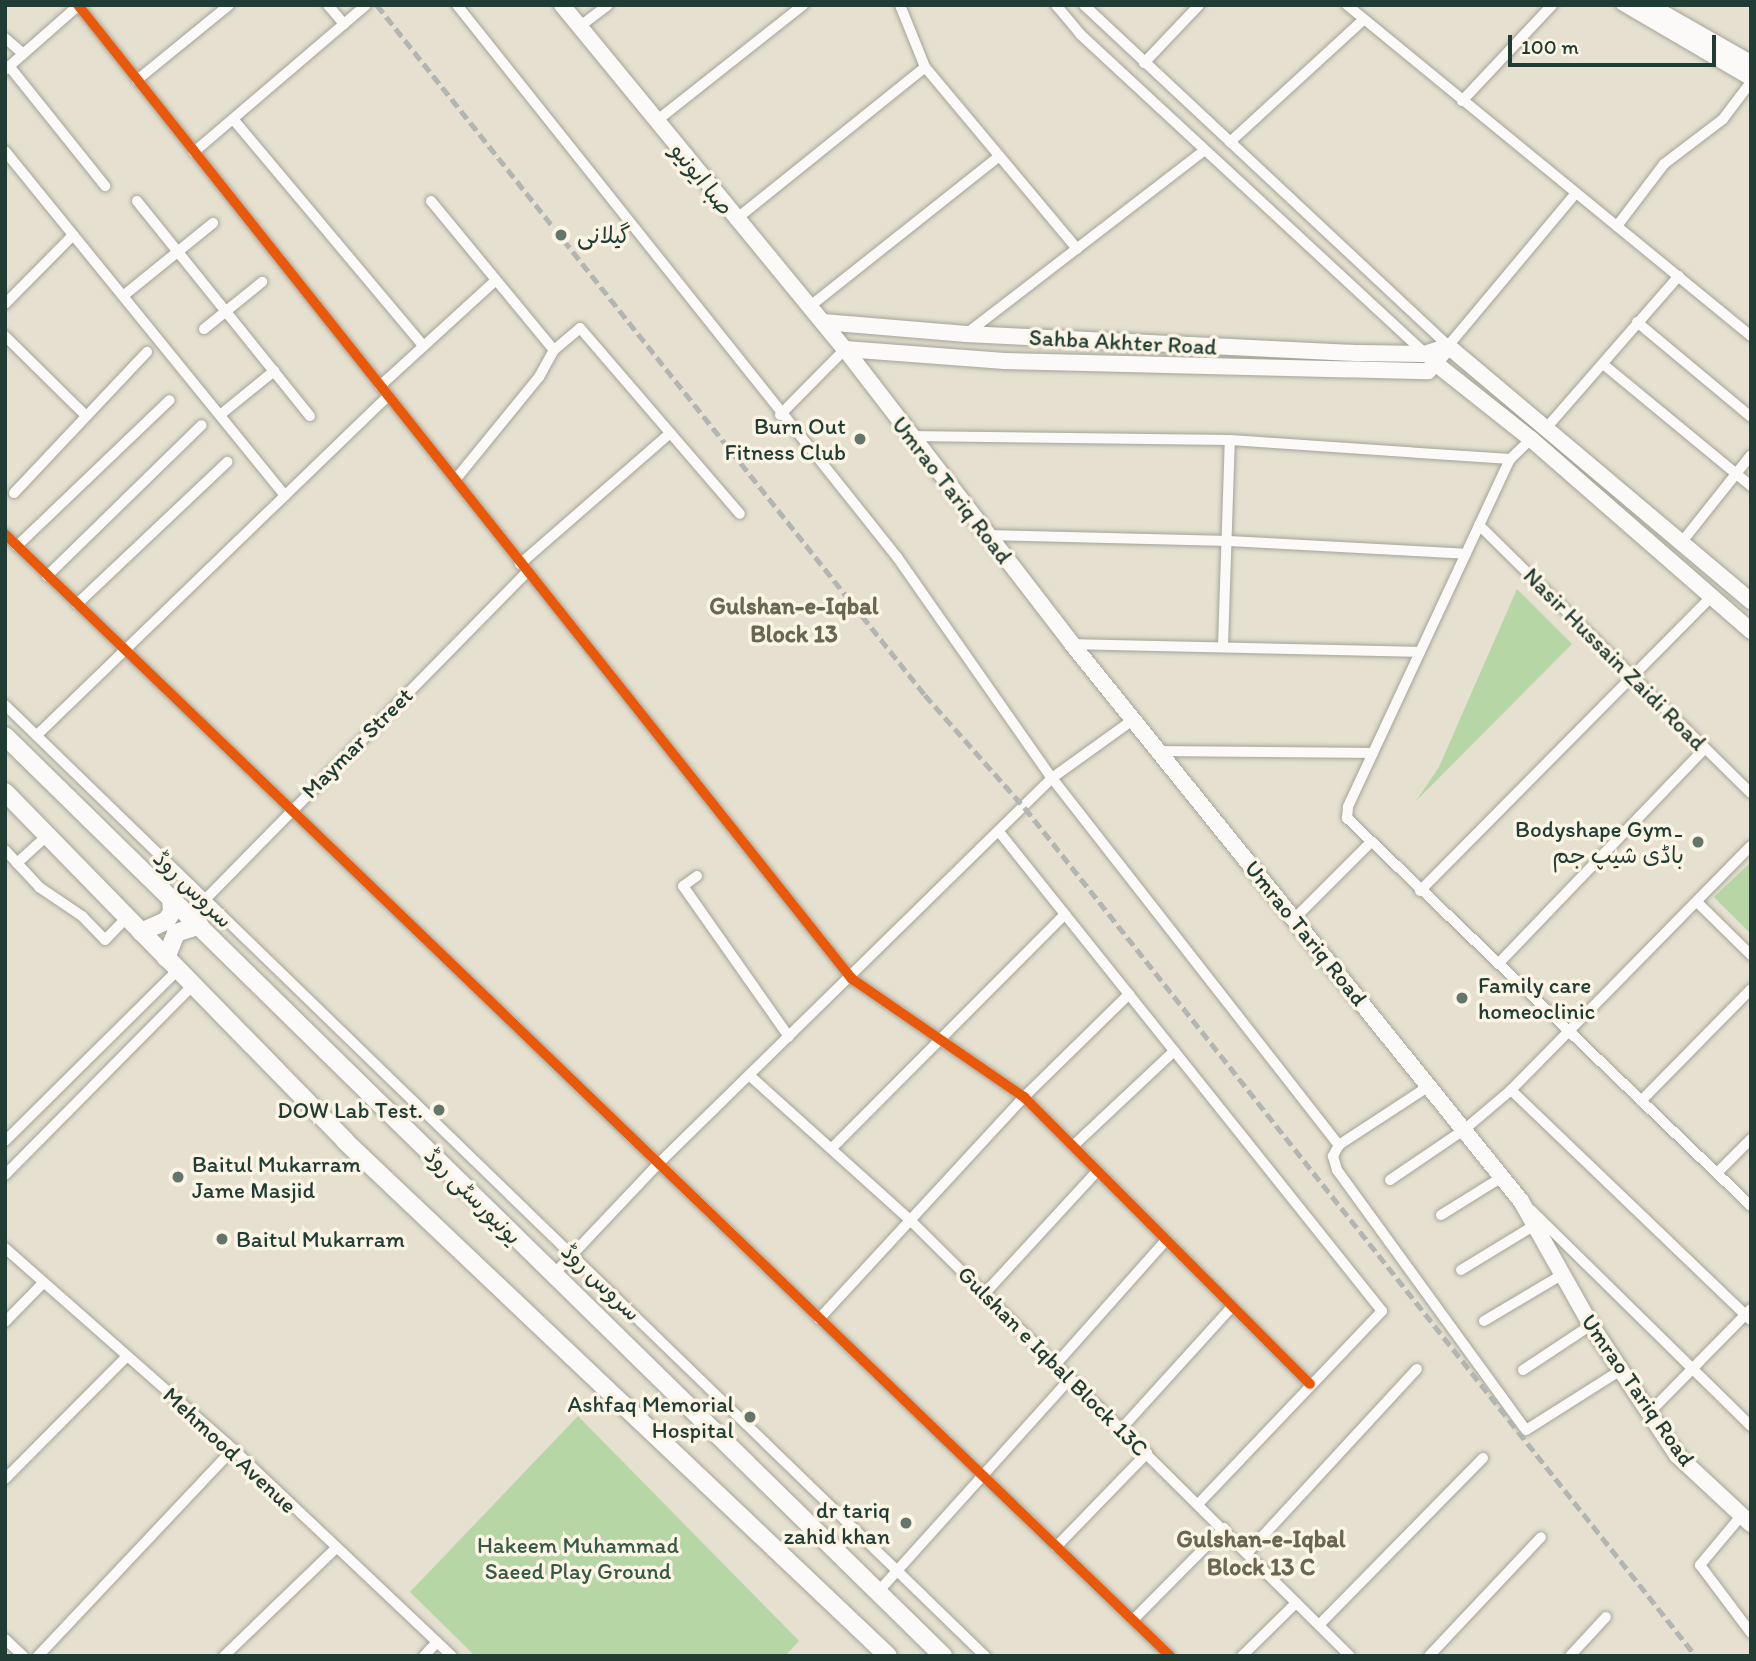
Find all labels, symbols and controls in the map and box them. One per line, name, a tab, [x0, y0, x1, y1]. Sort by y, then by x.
scale bar	[1511, 21, 1719, 65]
text: 100 m	[1521, 34, 1579, 59]
street label: صبا ایونیو	[665, 137, 739, 221]
place label: گیلانی	[577, 221, 631, 249]
marker: گیلانی	[551, 225, 571, 245]
street label: Sahba Akhter Road	[1029, 323, 1217, 361]
place label: Burn Out Fitness Club	[725, 412, 846, 466]
street label: Umrao Tariq Road	[887, 412, 1017, 568]
marker: Burn Out Fitness Club	[852, 431, 868, 447]
street label: Nasir Hussain Zaidi Road	[1518, 562, 1712, 756]
district label: Gulshan-e-Iqbal Block 13	[709, 592, 879, 648]
street label: Maymar Street	[296, 682, 418, 804]
place label: Bodyshape Gym۔ باڈی شیپ جم	[1516, 815, 1684, 869]
marker: Bodyshape Gym۔ باڈی شیپ جم	[1690, 834, 1706, 850]
street label: سروس روڈ	[147, 844, 239, 934]
street label: Umrao Tariq Road	[1240, 856, 1372, 1010]
place label: Family care homeoclinic	[1478, 971, 1595, 1025]
marker: Family care homeoclinic	[1452, 988, 1472, 1008]
place label: DOW Lab Test.	[279, 1096, 423, 1124]
marker: DOW Lab Test.	[429, 1100, 449, 1120]
street label: یونیورسٹی روڈ	[419, 1142, 527, 1250]
place label: Baitul Mukarram Jame Masjid	[192, 1150, 361, 1204]
marker: Baitul Mukarram Jame Masjid	[170, 1169, 186, 1185]
place label: Baitul Mukarram	[236, 1225, 405, 1253]
marker: Baitul Mukarram	[214, 1231, 230, 1247]
street label: سروس روڈ	[555, 1237, 647, 1327]
street label: Gulshan e Iqbal Block 13C	[952, 1260, 1154, 1462]
street label: Umrao Tariq Road	[1576, 1310, 1700, 1470]
street label: Mehmood Avenue	[157, 1381, 303, 1519]
place label: Ashfaq Memorial Hospital	[567, 1390, 734, 1444]
marker: Ashfaq Memorial Hospital	[740, 1407, 760, 1427]
place label: dr tariq zahid khan	[783, 1496, 890, 1550]
marker: dr tariq zahid khan	[896, 1513, 916, 1533]
district label: Gulshan-e-Iqbal Block 13 C	[1176, 1525, 1346, 1581]
park label: Hakeem Muhammad Saeed Play Ground	[477, 1531, 679, 1585]

